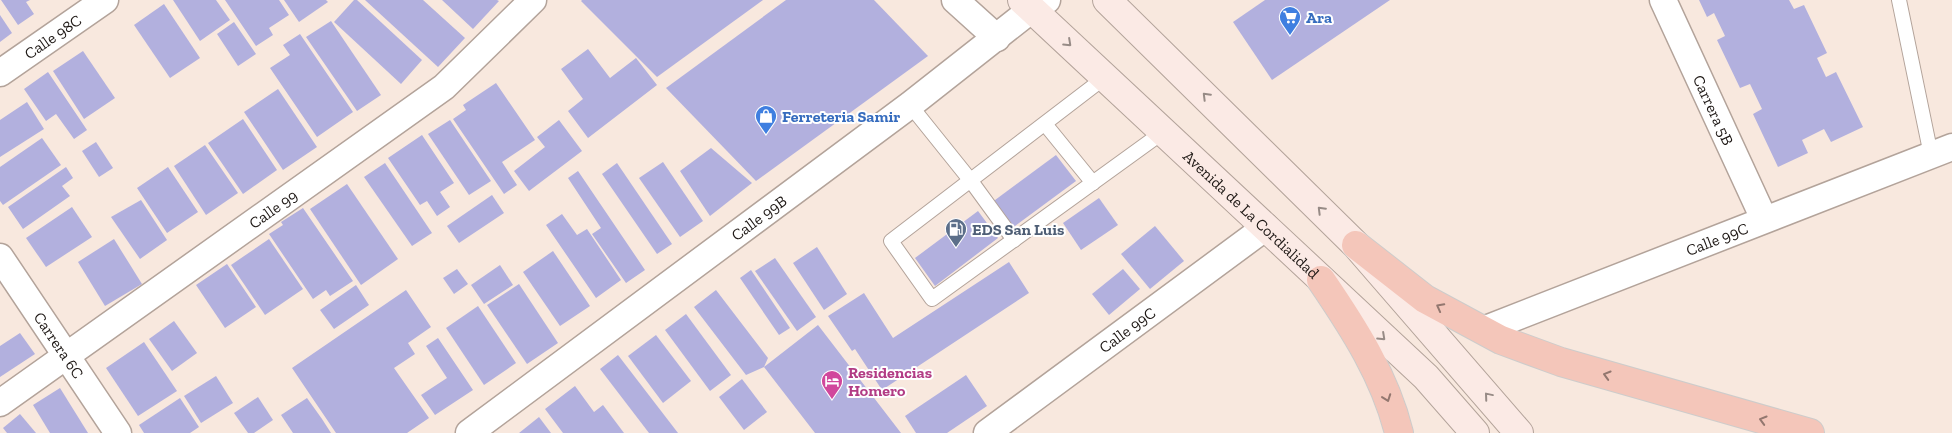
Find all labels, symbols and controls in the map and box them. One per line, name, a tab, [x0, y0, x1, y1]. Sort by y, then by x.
supermarket icon: Ara	[1278, 5, 1302, 36]
place label: Ara	[1306, 8, 1332, 27]
street label: Calle 98C	[21, 10, 85, 63]
one-way arrow	[1062, 37, 1071, 46]
street label: Carrera 5B	[1689, 72, 1738, 148]
one-way arrow	[1202, 93, 1211, 102]
shop icon: Ferreteria Samir	[754, 104, 778, 135]
place label: Ferreteria Samir	[782, 107, 900, 126]
street label: Avenida de La Cordialidad	[1179, 146, 1323, 283]
street label: Calle 99	[245, 186, 301, 233]
street label: Calle 99B	[727, 191, 791, 245]
one-way arrow	[1318, 207, 1327, 216]
fuel station icon: EDS San Luis	[944, 217, 968, 248]
street label: Calle 99C	[1683, 219, 1751, 260]
place label: EDS San Luis	[972, 220, 1064, 239]
street label: Calle 99C	[1095, 303, 1159, 357]
one-way arrow	[1436, 303, 1445, 313]
street label: Carrera 6C	[30, 308, 88, 382]
one-way arrow	[1376, 331, 1385, 340]
place label: Residencias Homero	[848, 363, 932, 400]
hotel icon: Residencias Homero	[820, 369, 844, 400]
one-way arrow	[1603, 370, 1611, 380]
one-way arrow	[1381, 393, 1391, 402]
one-way arrow	[1485, 393, 1494, 402]
one-way arrow	[1759, 415, 1767, 425]

